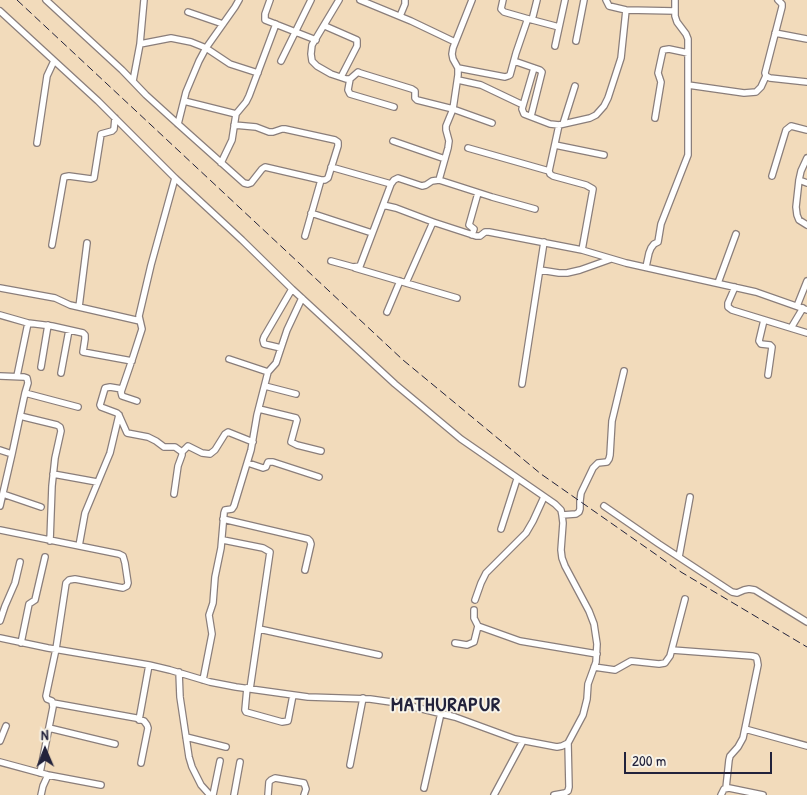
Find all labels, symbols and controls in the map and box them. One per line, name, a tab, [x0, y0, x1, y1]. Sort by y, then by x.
district label: MATHURAPUR	[390, 694, 502, 718]
north arrow	[20, 725, 70, 775]
text: N	[41, 725, 49, 744]
scale bar	[627, 742, 774, 774]
text: 200 m	[632, 750, 666, 771]

